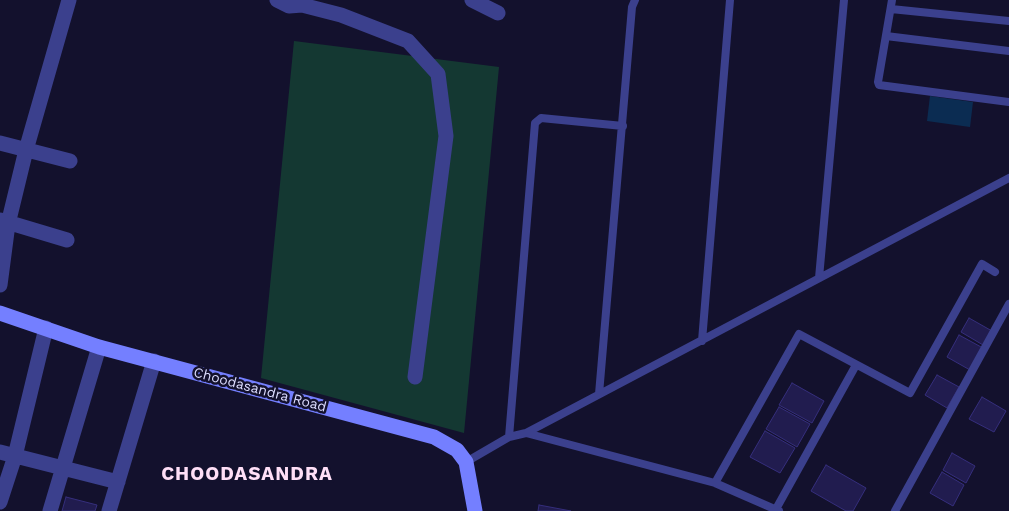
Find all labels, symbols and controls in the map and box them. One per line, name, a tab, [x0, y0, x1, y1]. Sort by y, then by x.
street label: Choodasandra Road	[192, 364, 328, 416]
district label: CHOODASANDRA	[160, 463, 334, 485]

